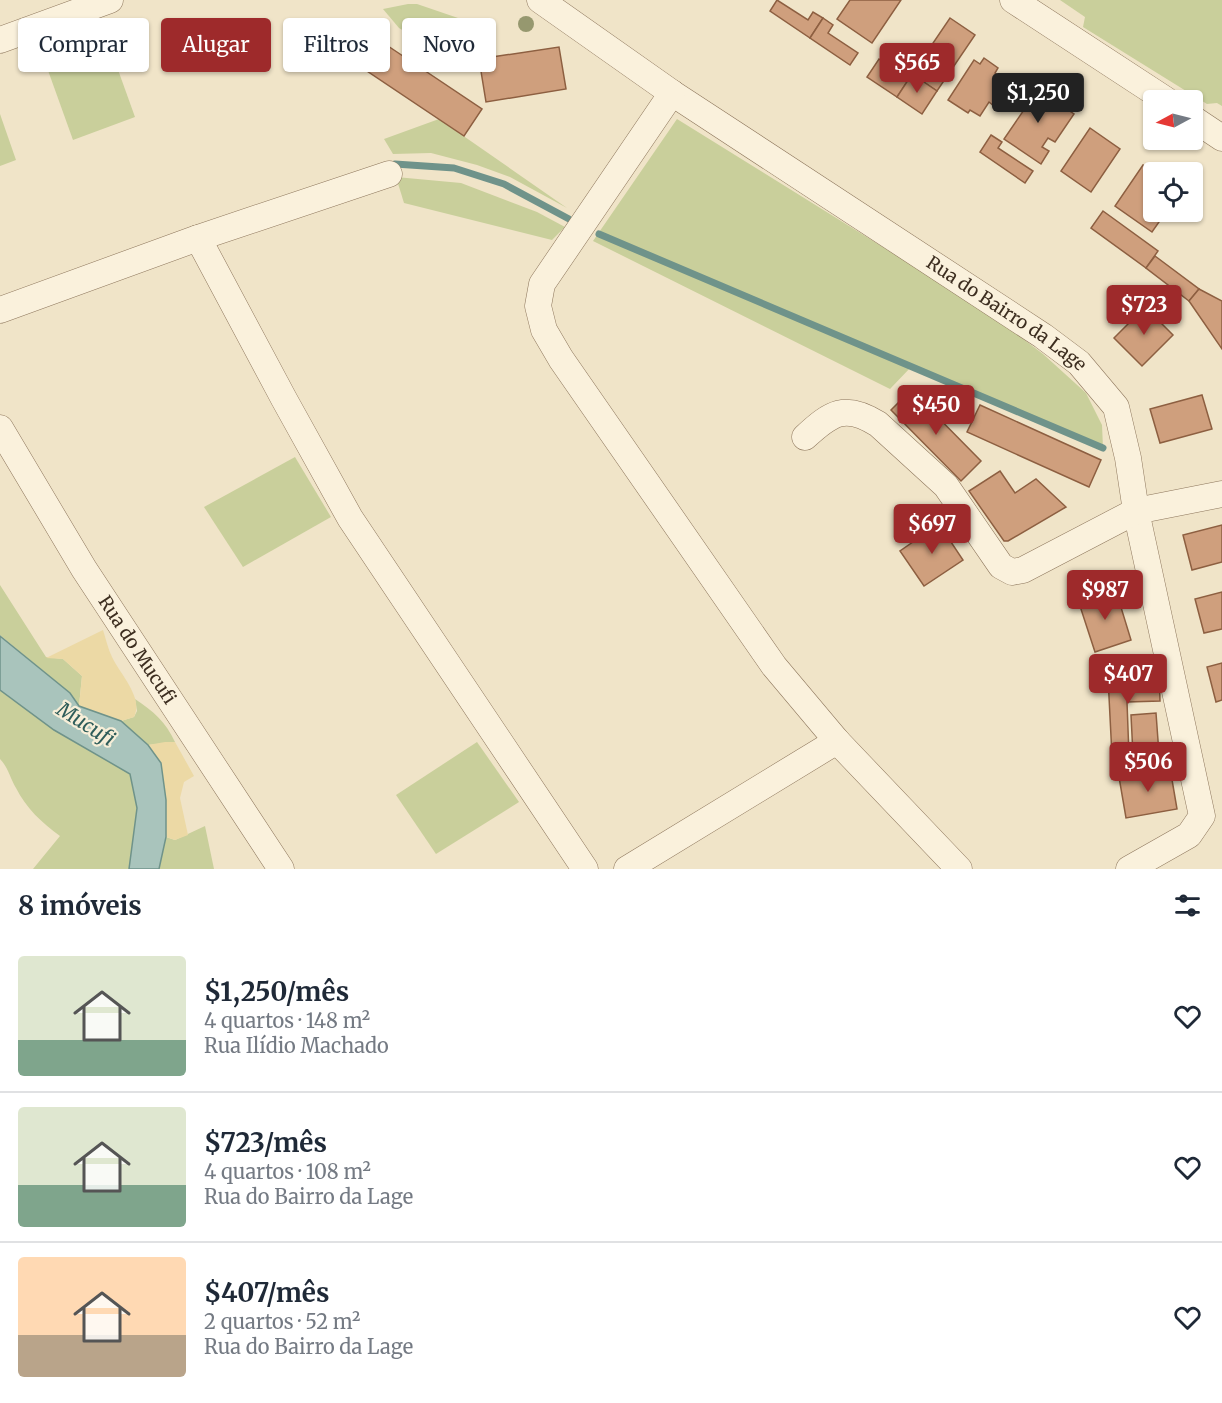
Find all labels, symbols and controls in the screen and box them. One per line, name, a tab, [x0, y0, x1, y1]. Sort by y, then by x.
chip: Comprar	[18, 18, 149, 72]
chip: Alugar	[161, 18, 271, 72]
chip: Filtros	[283, 18, 390, 72]
chip: Novo	[402, 18, 496, 72]
pin: $565	[881, 43, 953, 94]
text: $565	[894, 50, 940, 75]
pin: $1,250	[989, 73, 1087, 124]
text: $1,250	[1006, 80, 1070, 105]
north arrow	[1143, 90, 1203, 150]
map controls	[1143, 90, 1203, 222]
button: locate	[1143, 162, 1203, 222]
street label: Rua do Bairro da Lage	[922, 251, 1092, 375]
pin: $723	[1108, 285, 1180, 336]
text: $723	[1121, 292, 1167, 317]
pin: $450	[900, 385, 972, 436]
text: $450	[911, 392, 961, 417]
pin: $697	[896, 504, 968, 555]
text: $697	[908, 511, 956, 536]
pin: $987	[1069, 570, 1141, 621]
text: $987	[1081, 577, 1129, 602]
street label: Rua do Mucufi	[94, 591, 182, 708]
pin: $407	[1092, 654, 1164, 705]
text: $407	[1103, 661, 1153, 686]
water label: Mucufi	[52, 696, 120, 751]
pin: $506	[1112, 742, 1184, 793]
text: $506	[1123, 749, 1173, 774]
text: 8 imóveis	[18, 889, 142, 922]
icon: filters	[1171, 889, 1204, 922]
text: $1,250/mês	[204, 975, 349, 1008]
icon: home	[66, 980, 138, 1052]
icon: heart	[1171, 1000, 1204, 1033]
text: 4 quartos · 148 m²	[204, 1008, 370, 1033]
text: Rua Ilídio Machado	[204, 1033, 389, 1058]
text: $723/mês	[204, 1126, 327, 1159]
icon: home	[66, 1131, 138, 1203]
icon: heart	[1171, 1151, 1204, 1184]
text: 4 quartos · 108 m²	[204, 1159, 371, 1184]
text: Rua do Bairro da Lage	[204, 1184, 413, 1209]
text: $407/mês	[204, 1276, 329, 1309]
icon: home	[66, 1281, 138, 1353]
icon: heart	[1171, 1301, 1204, 1334]
text: 2 quartos · 52 m²	[204, 1309, 360, 1334]
text: Rua do Bairro da Lage	[204, 1334, 413, 1359]

